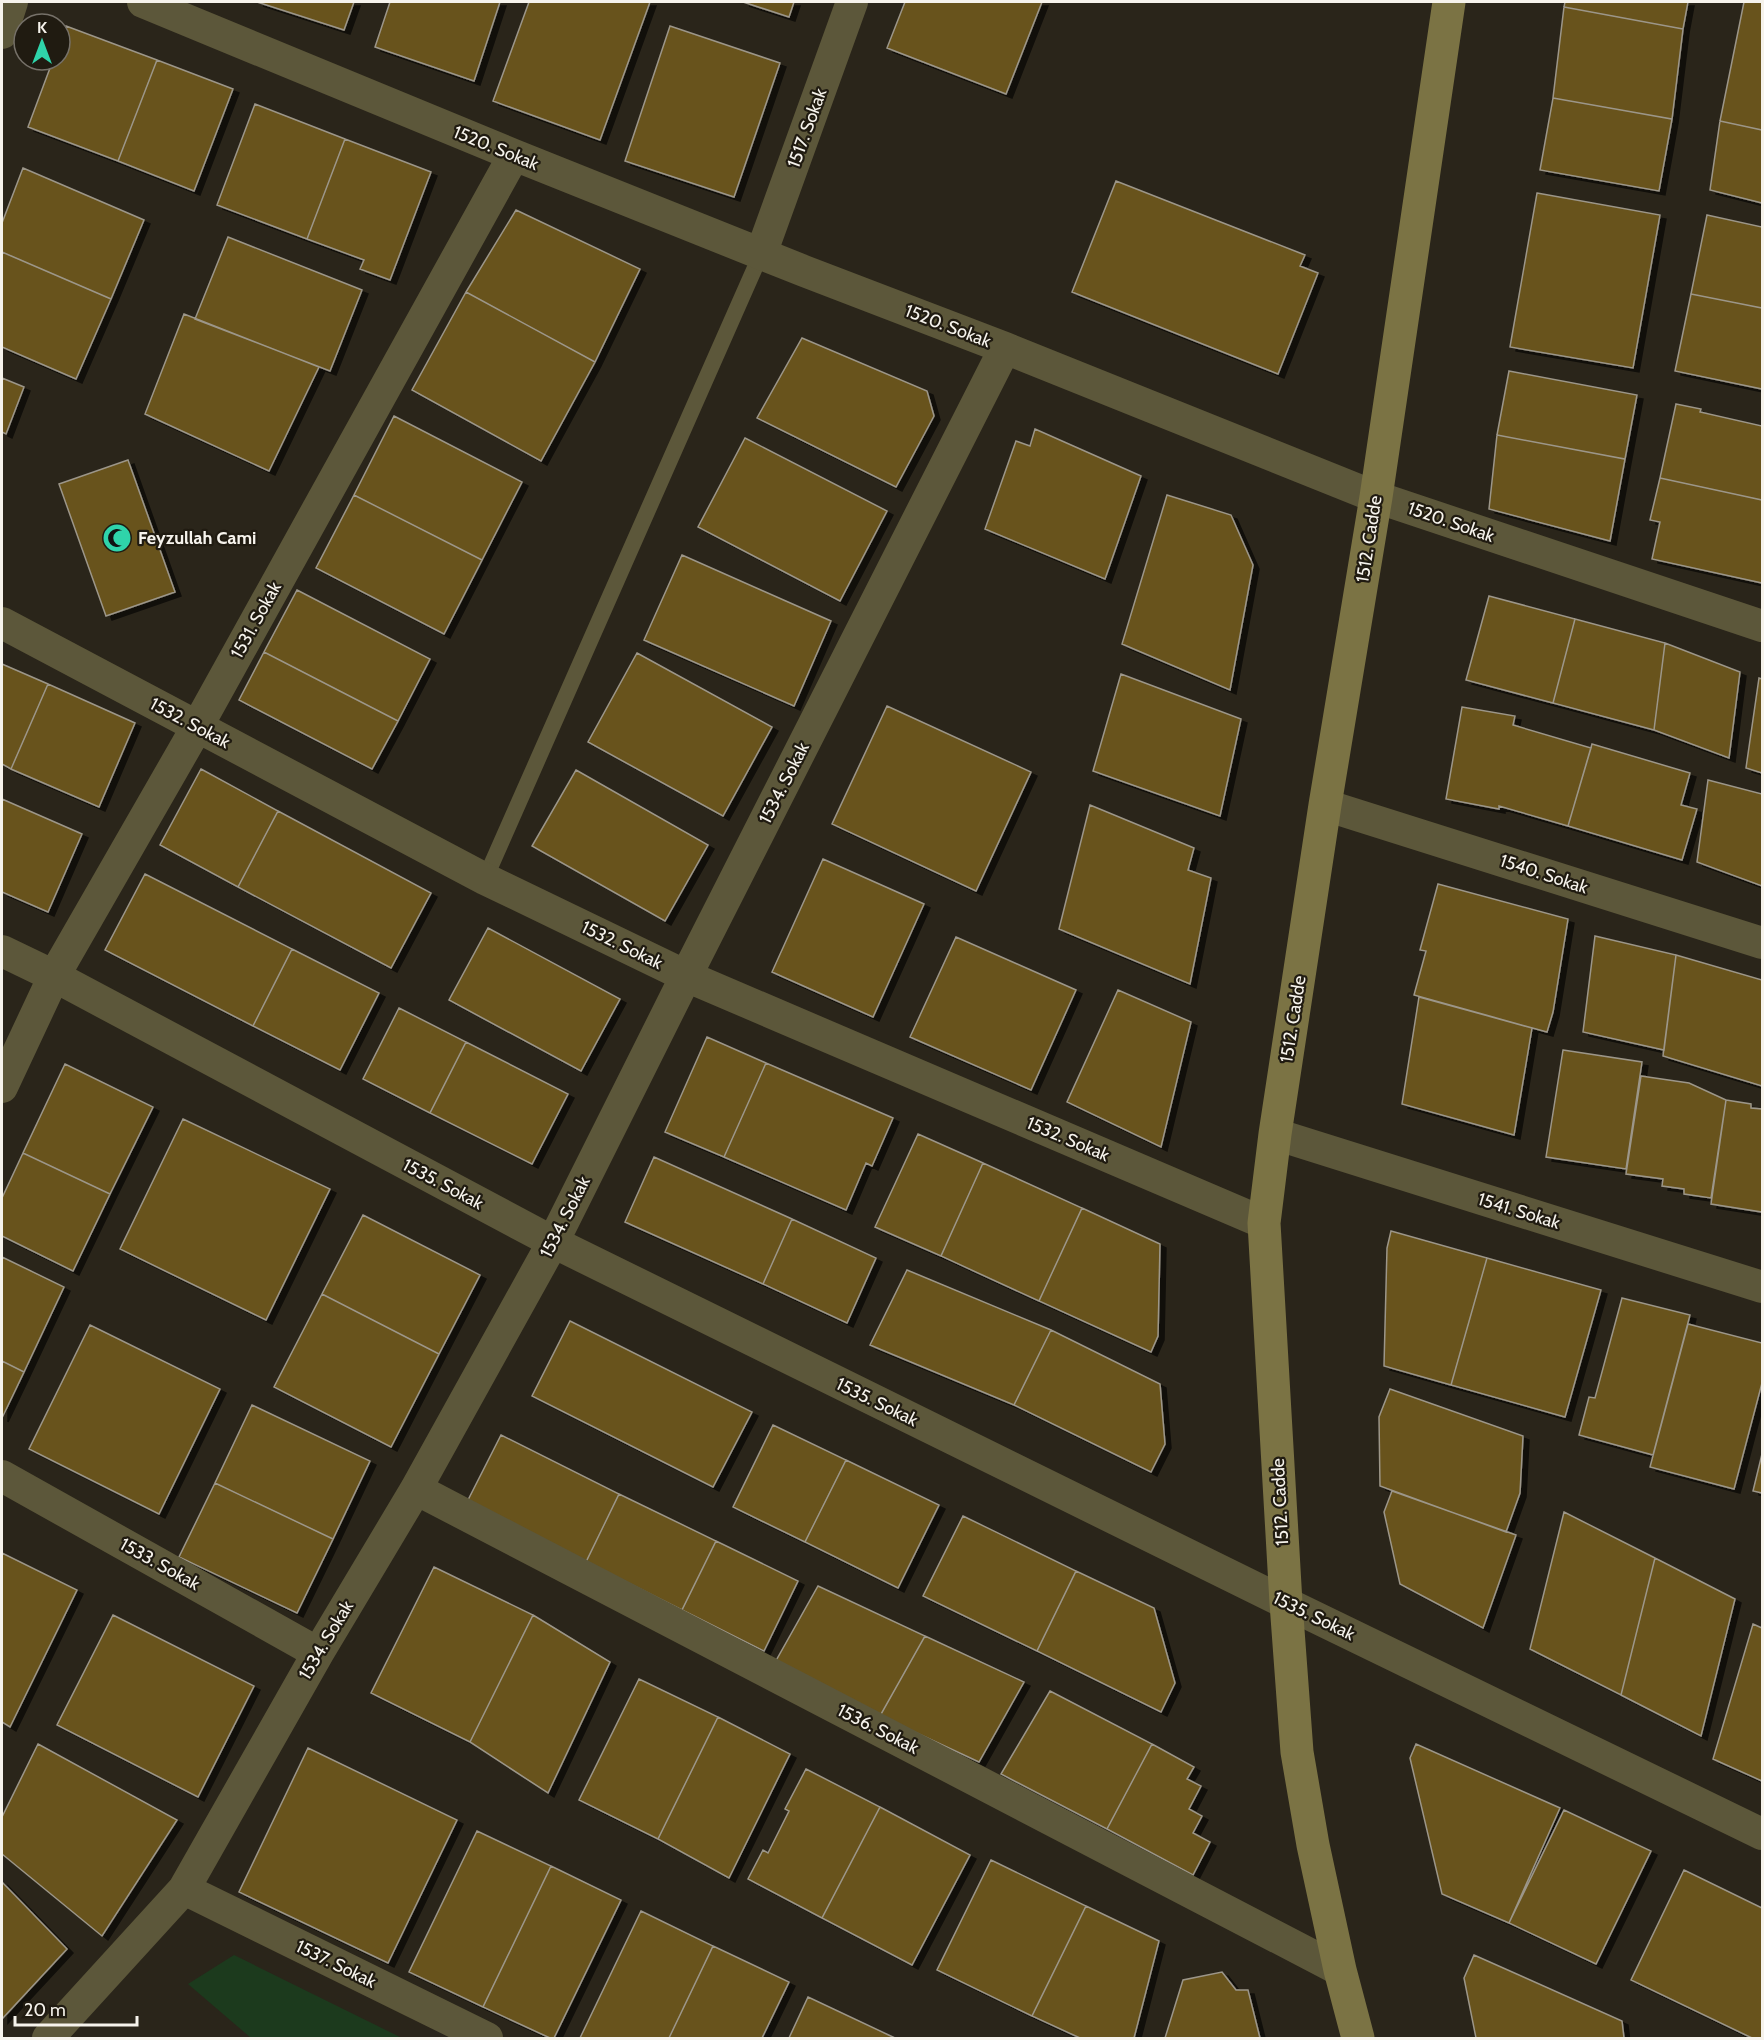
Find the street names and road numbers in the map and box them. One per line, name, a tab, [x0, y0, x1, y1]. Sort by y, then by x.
street label: 1517. Sokak	[783, 85, 832, 171]
street label: 1520. Sokak	[450, 121, 543, 175]
street label: 1520. Sokak	[902, 300, 995, 353]
street label: 1512. Cadde	[1351, 494, 1387, 584]
street label: 1520. Sokak	[1405, 497, 1498, 547]
street label: 1531. Sokak	[226, 577, 286, 662]
street label: 1532. Sokak	[146, 693, 235, 754]
street label: 1534. Sokak	[754, 738, 814, 827]
street label: 1540. Sokak	[1497, 849, 1592, 899]
street label: 1532. Sokak	[578, 916, 667, 975]
street label: 1512. Cadde	[1275, 974, 1311, 1064]
street label: 1532. Sokak	[1023, 1112, 1114, 1167]
street label: 1535. Sokak	[399, 1154, 488, 1215]
street label: 1534. Sokak	[535, 1172, 595, 1261]
street label: 1541. Sokak	[1475, 1188, 1564, 1234]
street label: 1535. Sokak	[833, 1373, 922, 1432]
street label: 1512. Cadde	[1267, 1458, 1293, 1546]
street label: 1533. Sokak	[116, 1533, 205, 1595]
street label: 1535. Sokak	[1270, 1587, 1359, 1646]
street label: 1534. Sokak	[294, 1596, 359, 1684]
street label: 1536. Sokak	[834, 1699, 923, 1759]
street label: 1537. Sokak	[292, 1935, 381, 1993]

